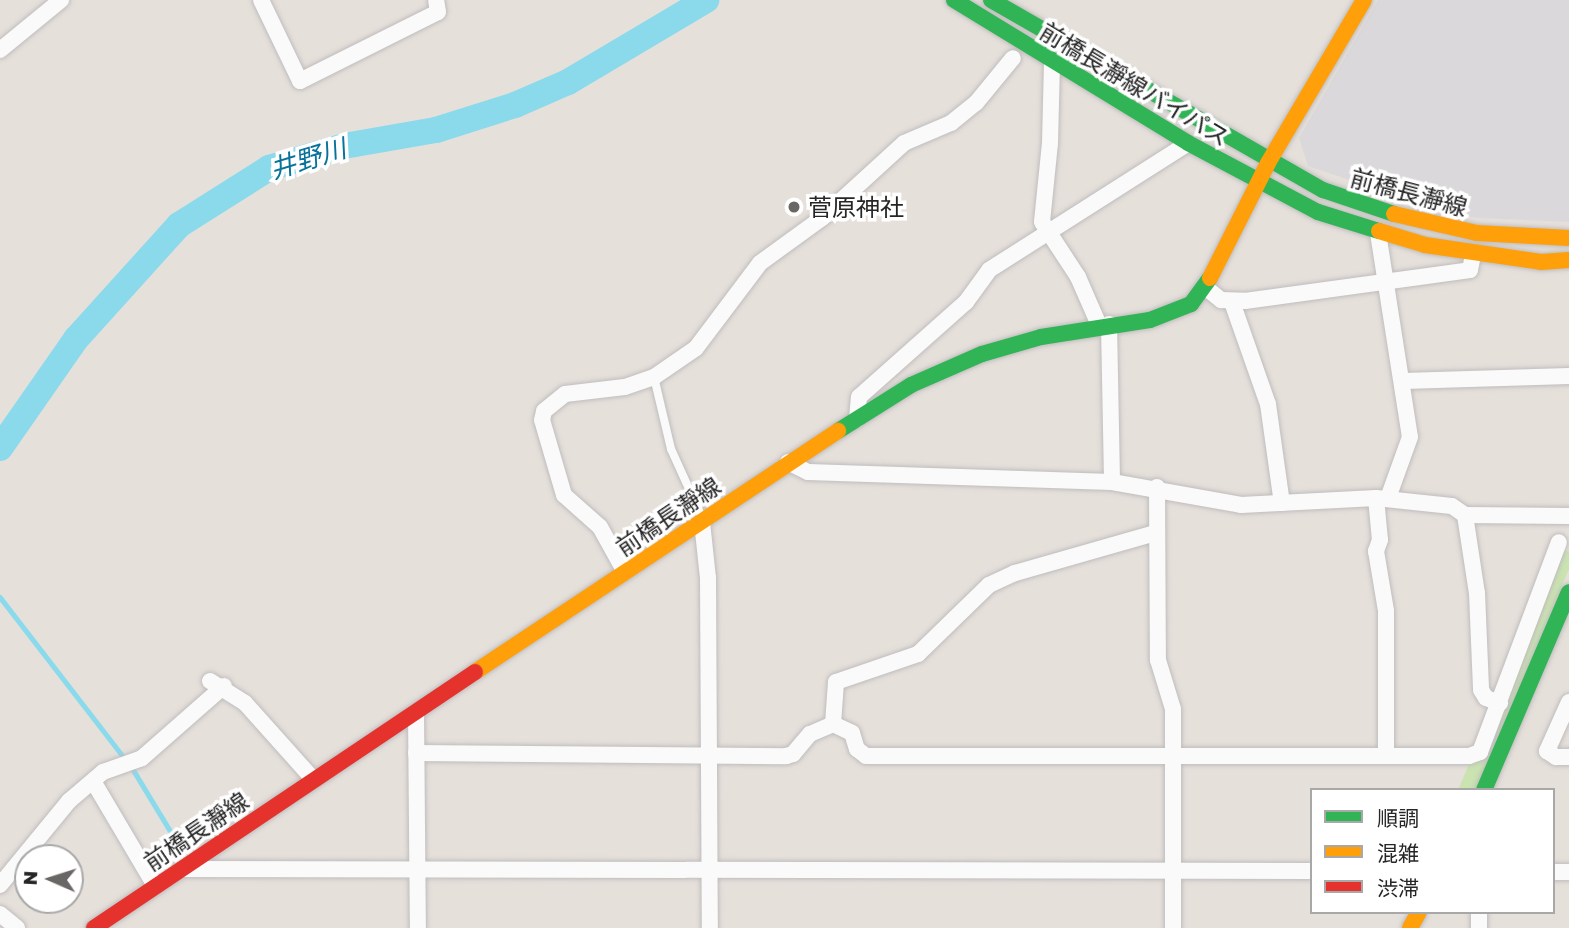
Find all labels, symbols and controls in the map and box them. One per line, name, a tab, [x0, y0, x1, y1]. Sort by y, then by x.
street label: 前橋長瀞線バイパス	[1035, 16, 1235, 152]
water label: 井野川	[266, 133, 350, 185]
street label: 前橋長瀞線	[1347, 163, 1471, 221]
place label: 菅原神社	[808, 193, 904, 221]
marker: 菅原神社	[786, 199, 802, 215]
street label: 前橋長瀞線	[610, 471, 726, 561]
street label: 前橋長瀞線	[138, 786, 254, 876]
legend	[1310, 788, 1555, 914]
text: 順調	[1377, 805, 1419, 831]
text: 混雑	[1377, 840, 1419, 866]
north arrow	[14, 844, 84, 914]
text: N	[18, 870, 41, 886]
text: 渋滞	[1377, 875, 1419, 901]

